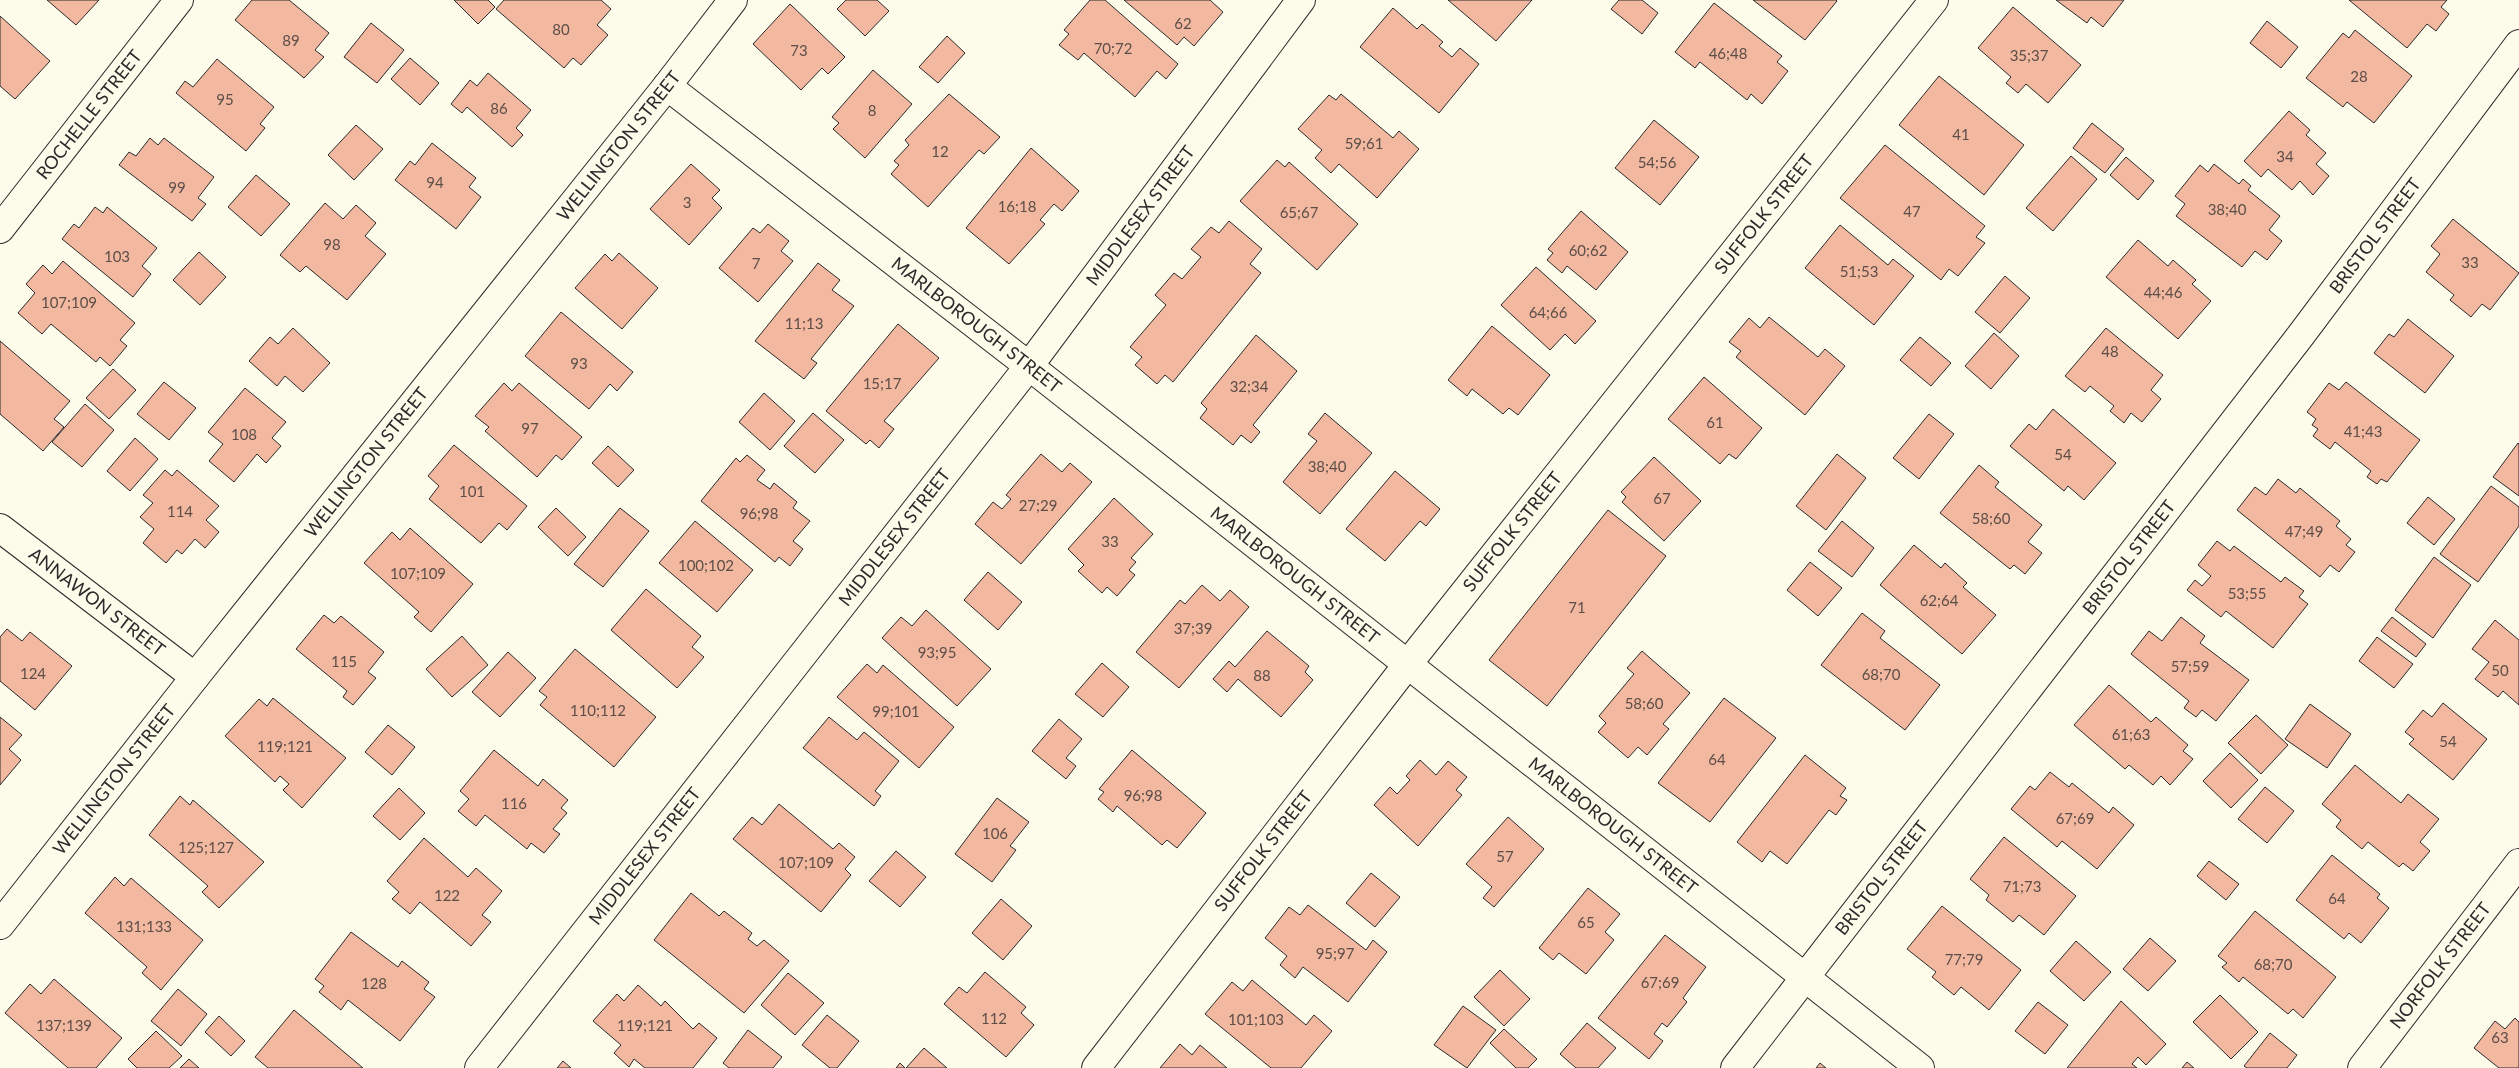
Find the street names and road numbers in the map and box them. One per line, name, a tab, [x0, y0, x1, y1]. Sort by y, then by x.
street label: ROCHELLE STREET	[31, 45, 146, 183]
street label: WELLINGTON STREET	[552, 66, 685, 225]
street label: MIDDLESEX STREET	[1081, 141, 1199, 289]
street label: SUFFOLK STREET	[1709, 149, 1818, 278]
street label: BRISTOL STREET	[2324, 173, 2425, 297]
street label: MARLBOROUGH STREET	[888, 252, 1066, 397]
street label: WELLINGTON STREET	[299, 382, 432, 541]
street label: MIDDLESEX STREET	[833, 463, 955, 610]
street label: SUFFOLK STREET	[1458, 467, 1566, 595]
street label: BRISTOL STREET	[2077, 495, 2180, 618]
street label: MARLBOROUGH STREET	[1207, 501, 1385, 648]
street label: ANNAWON STREET	[25, 542, 170, 660]
street label: WELLINGTON STREET	[48, 699, 180, 859]
street label: MARLBOROUGH STREET	[1525, 752, 1703, 899]
street label: MIDDLESEX STREET	[584, 782, 705, 929]
street label: SUFFOLK STREET	[1209, 785, 1316, 915]
street label: BRISTOL STREET	[1830, 816, 1932, 939]
street label: NORFOLK STREET	[2384, 897, 2495, 1032]

